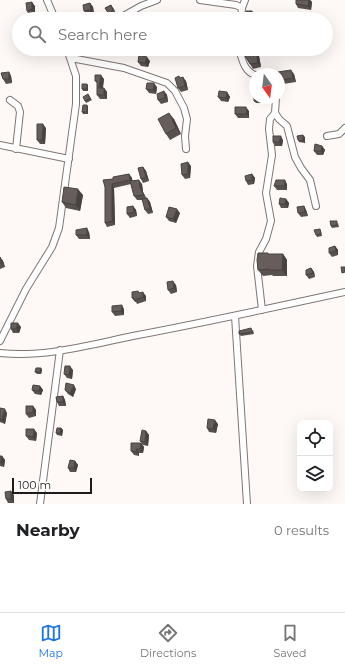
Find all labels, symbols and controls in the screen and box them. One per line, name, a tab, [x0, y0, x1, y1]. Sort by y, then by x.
search box	[12, 12, 333, 56]
icon: search	[26, 23, 48, 45]
text: Search here	[58, 25, 147, 44]
north arrow	[249, 68, 285, 104]
map controls	[297, 420, 333, 492]
button: locate	[297, 420, 333, 456]
button: layers	[297, 456, 333, 492]
scale bar	[12, 476, 92, 495]
text: 100 m	[18, 478, 51, 492]
text: Nearby	[16, 520, 80, 540]
text: 0 results	[274, 522, 329, 538]
tab: Map	[39, 622, 63, 660]
tab: Directions	[140, 622, 196, 660]
tab: Saved	[273, 622, 306, 660]

